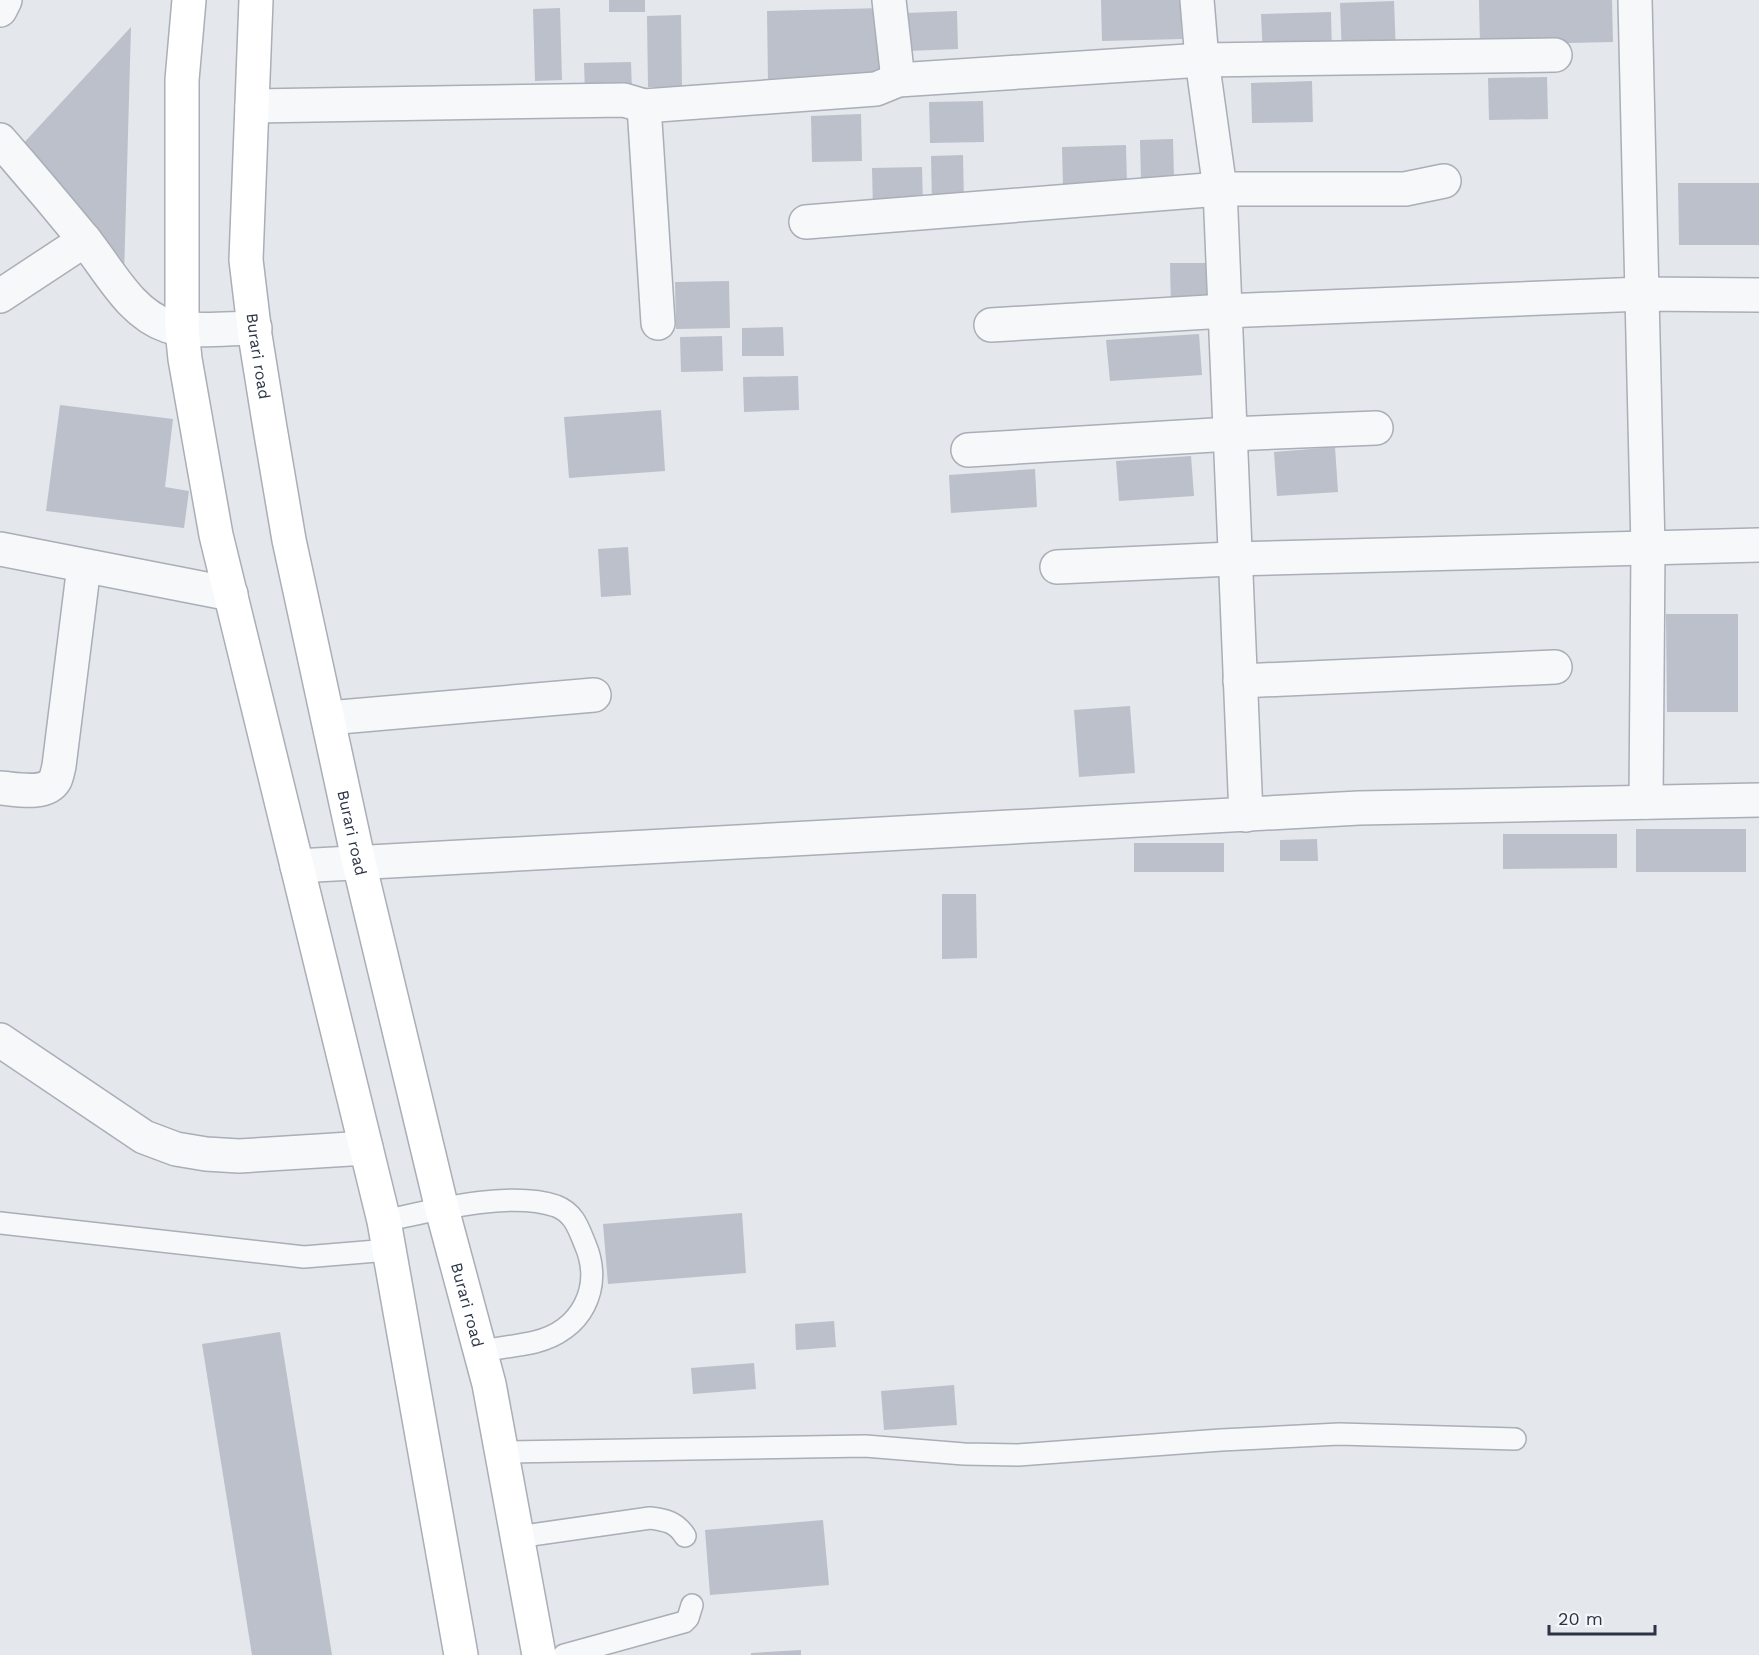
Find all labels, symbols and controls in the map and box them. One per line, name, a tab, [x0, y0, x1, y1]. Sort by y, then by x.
street label: Burari road	[242, 312, 274, 401]
street label: Burari road	[333, 788, 371, 877]
street label: Burari road	[447, 1260, 488, 1349]
scale bar	[1549, 1598, 1656, 1636]
text: 20 m	[1558, 1608, 1603, 1629]

